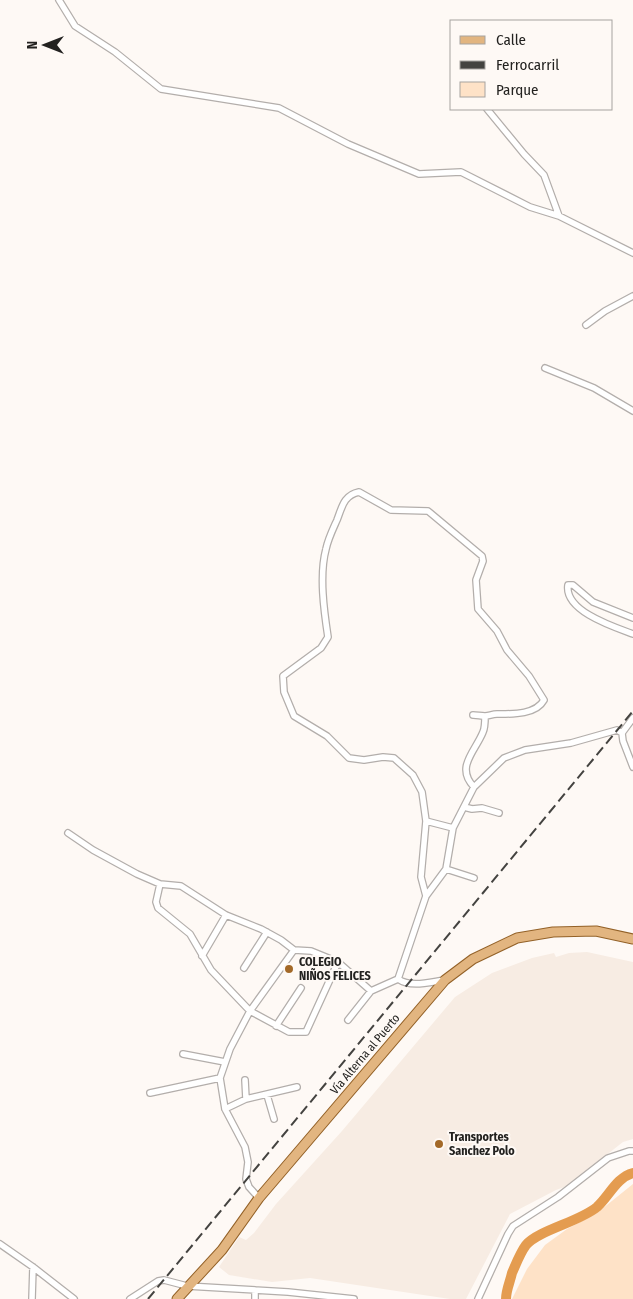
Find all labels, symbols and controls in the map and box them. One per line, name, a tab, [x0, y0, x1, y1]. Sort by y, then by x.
north arrow	[20, 20, 70, 70]
legend	[450, 20, 613, 110]
text: Calle	[496, 31, 526, 49]
text: N	[24, 41, 41, 49]
text: Ferrocarril	[496, 56, 559, 74]
text: Parque	[496, 81, 539, 99]
place label: COLEGIO NIÑOS FELICES	[299, 955, 371, 983]
marker: COLEGIO NIÑOS FELICES	[283, 963, 295, 975]
street label: Vía Alterna al Puerto	[327, 1011, 403, 1097]
place label: Transportes Sanchez Polo	[449, 1130, 515, 1158]
marker: Transportes Sanchez Polo	[433, 1138, 445, 1150]

